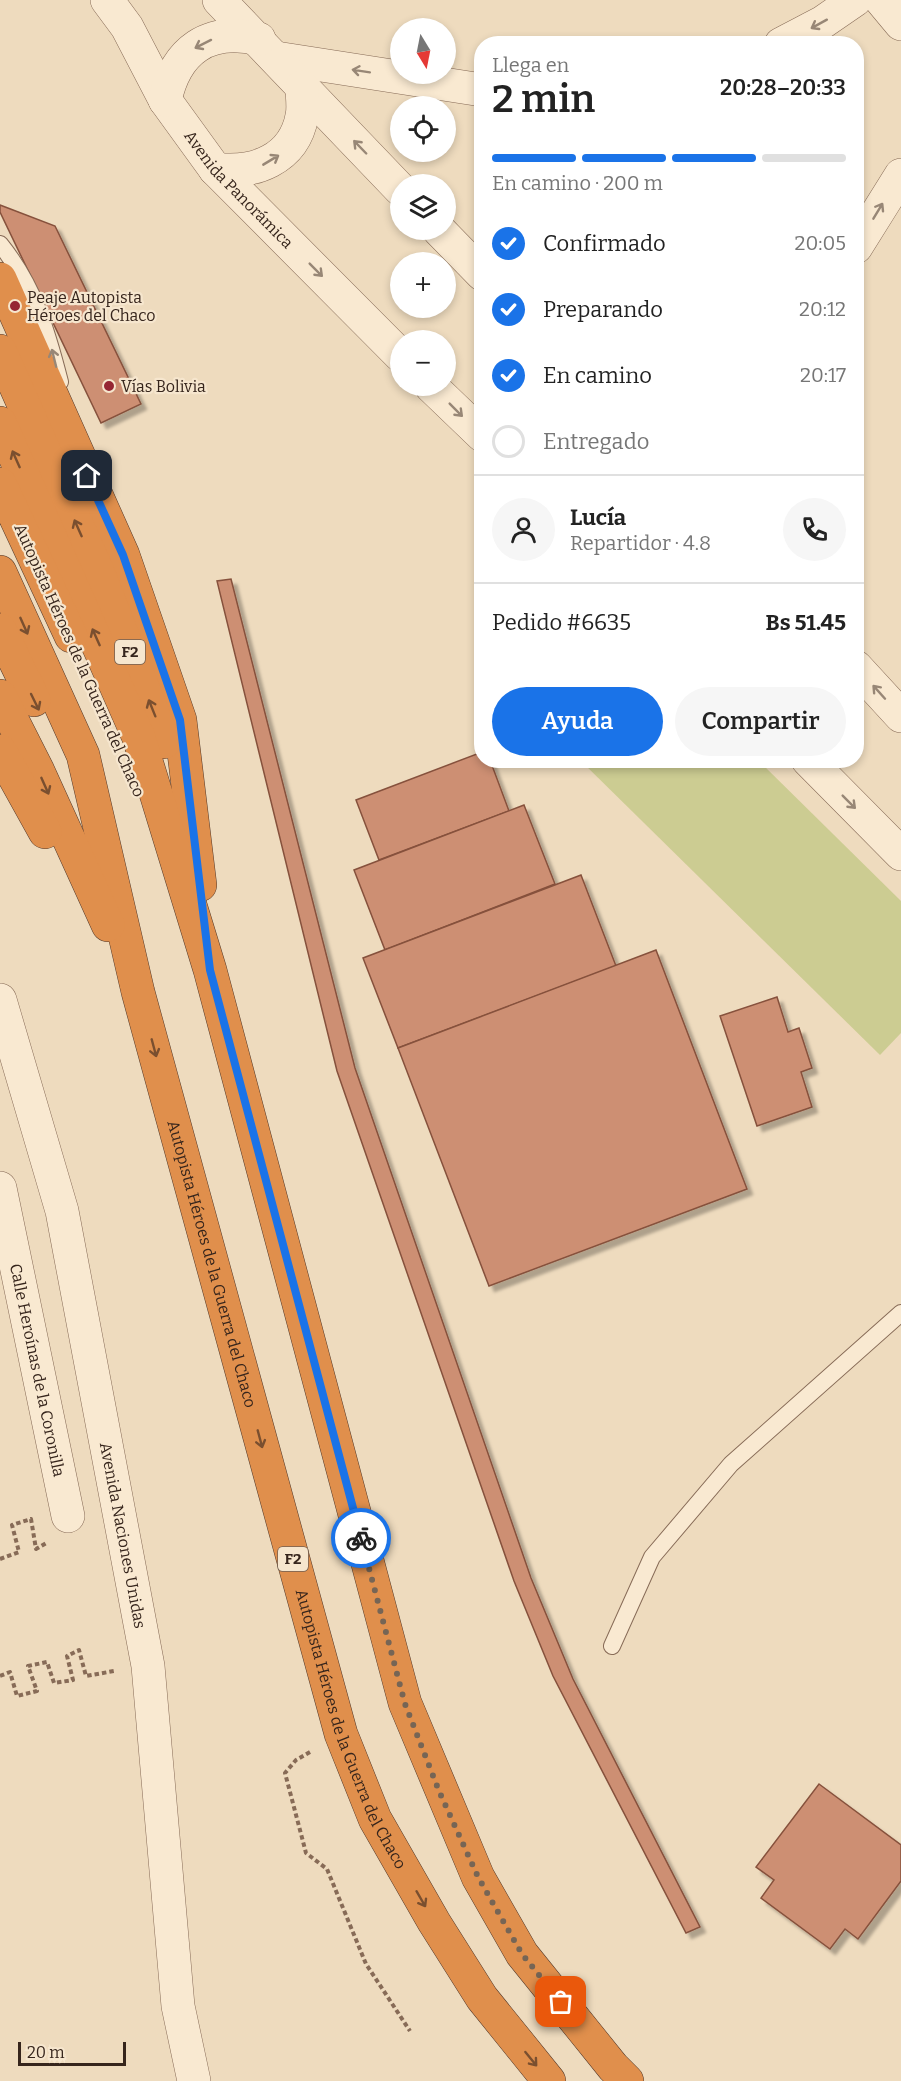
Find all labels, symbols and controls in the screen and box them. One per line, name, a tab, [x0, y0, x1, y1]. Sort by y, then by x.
north arrow	[390, 18, 456, 84]
map controls	[390, 18, 456, 396]
one-way arrow	[811, 18, 828, 30]
one-way arrow	[194, 39, 212, 50]
text: Llega en	[492, 53, 569, 77]
one-way arrow	[352, 66, 372, 77]
text: 20:28–20:33	[720, 74, 846, 101]
text: 2 min	[492, 76, 595, 122]
button: locate	[390, 96, 456, 162]
street label: Avenida Panorámica	[180, 127, 297, 252]
one-way arrow	[353, 140, 367, 155]
one-way arrow	[262, 154, 279, 166]
text: En camino · 200 m	[492, 171, 663, 195]
button: layers	[390, 174, 456, 240]
one-way arrow	[873, 203, 885, 220]
icon: check	[492, 227, 525, 260]
text: Confirmado	[543, 230, 666, 257]
text: 20:05	[795, 231, 846, 255]
button: +	[390, 252, 456, 318]
one-way arrow	[308, 262, 323, 277]
place label: Peaje Autopista Héroes del Chaco	[27, 288, 155, 325]
icon: check	[492, 293, 525, 326]
text: Preparando	[543, 296, 663, 323]
text: 20:12	[799, 297, 846, 321]
marker: Peaje Autopista Héroes del Chaco	[8, 299, 22, 313]
button: −	[390, 330, 456, 396]
one-way arrow	[48, 349, 60, 368]
icon: check	[492, 359, 525, 392]
text: En camino	[543, 362, 652, 389]
text: 20:17	[800, 363, 846, 387]
place label: Vías Bolivia	[121, 377, 206, 396]
marker: Vías Bolivia	[102, 379, 116, 393]
one-way arrow	[449, 403, 464, 418]
text: Entregado	[543, 428, 649, 455]
pin	[61, 450, 112, 501]
one-way arrow	[10, 451, 22, 469]
icon: home	[70, 459, 103, 492]
button: person	[492, 498, 555, 561]
button: phone	[783, 498, 846, 561]
text: Lucía	[570, 504, 626, 531]
one-way arrow	[72, 519, 83, 537]
street label: Autopista Héroes de la Guerra del Chaco	[10, 521, 149, 800]
text: Repartidor · 4.8	[570, 531, 711, 555]
text: Pedido #6635	[492, 609, 631, 636]
text: Bs 51.45	[766, 609, 846, 636]
one-way arrow	[19, 616, 31, 634]
one-way arrow	[89, 629, 101, 647]
road number: F2	[115, 640, 145, 664]
one-way arrow	[872, 684, 886, 699]
button: Ayuda	[492, 687, 663, 756]
button: Compartir	[675, 687, 846, 756]
one-way arrow	[29, 692, 41, 710]
one-way arrow	[146, 700, 157, 718]
one-way arrow	[39, 776, 51, 794]
one-way arrow	[842, 794, 856, 809]
one-way arrow	[148, 1039, 160, 1058]
street label: Autopista Héroes de la Guerra del Chaco	[163, 1118, 260, 1410]
street label: Calle Heroínas de la Coronilla	[6, 1262, 69, 1479]
one-way arrow	[255, 1429, 267, 1448]
street label: Avenida Naciones Unidas	[96, 1441, 150, 1630]
courier	[331, 1508, 391, 1568]
icon: bike	[345, 1522, 378, 1555]
road number: F2	[278, 1547, 308, 1571]
street label: Autopista Héroes de la Guerra del Chaco	[292, 1587, 410, 1872]
one-way arrow	[416, 1889, 427, 1907]
pin	[535, 1976, 586, 2027]
icon: bag	[544, 1985, 577, 2018]
scale bar	[18, 2039, 126, 2066]
text: 20 m	[27, 2043, 64, 2062]
one-way arrow	[525, 2051, 538, 2067]

